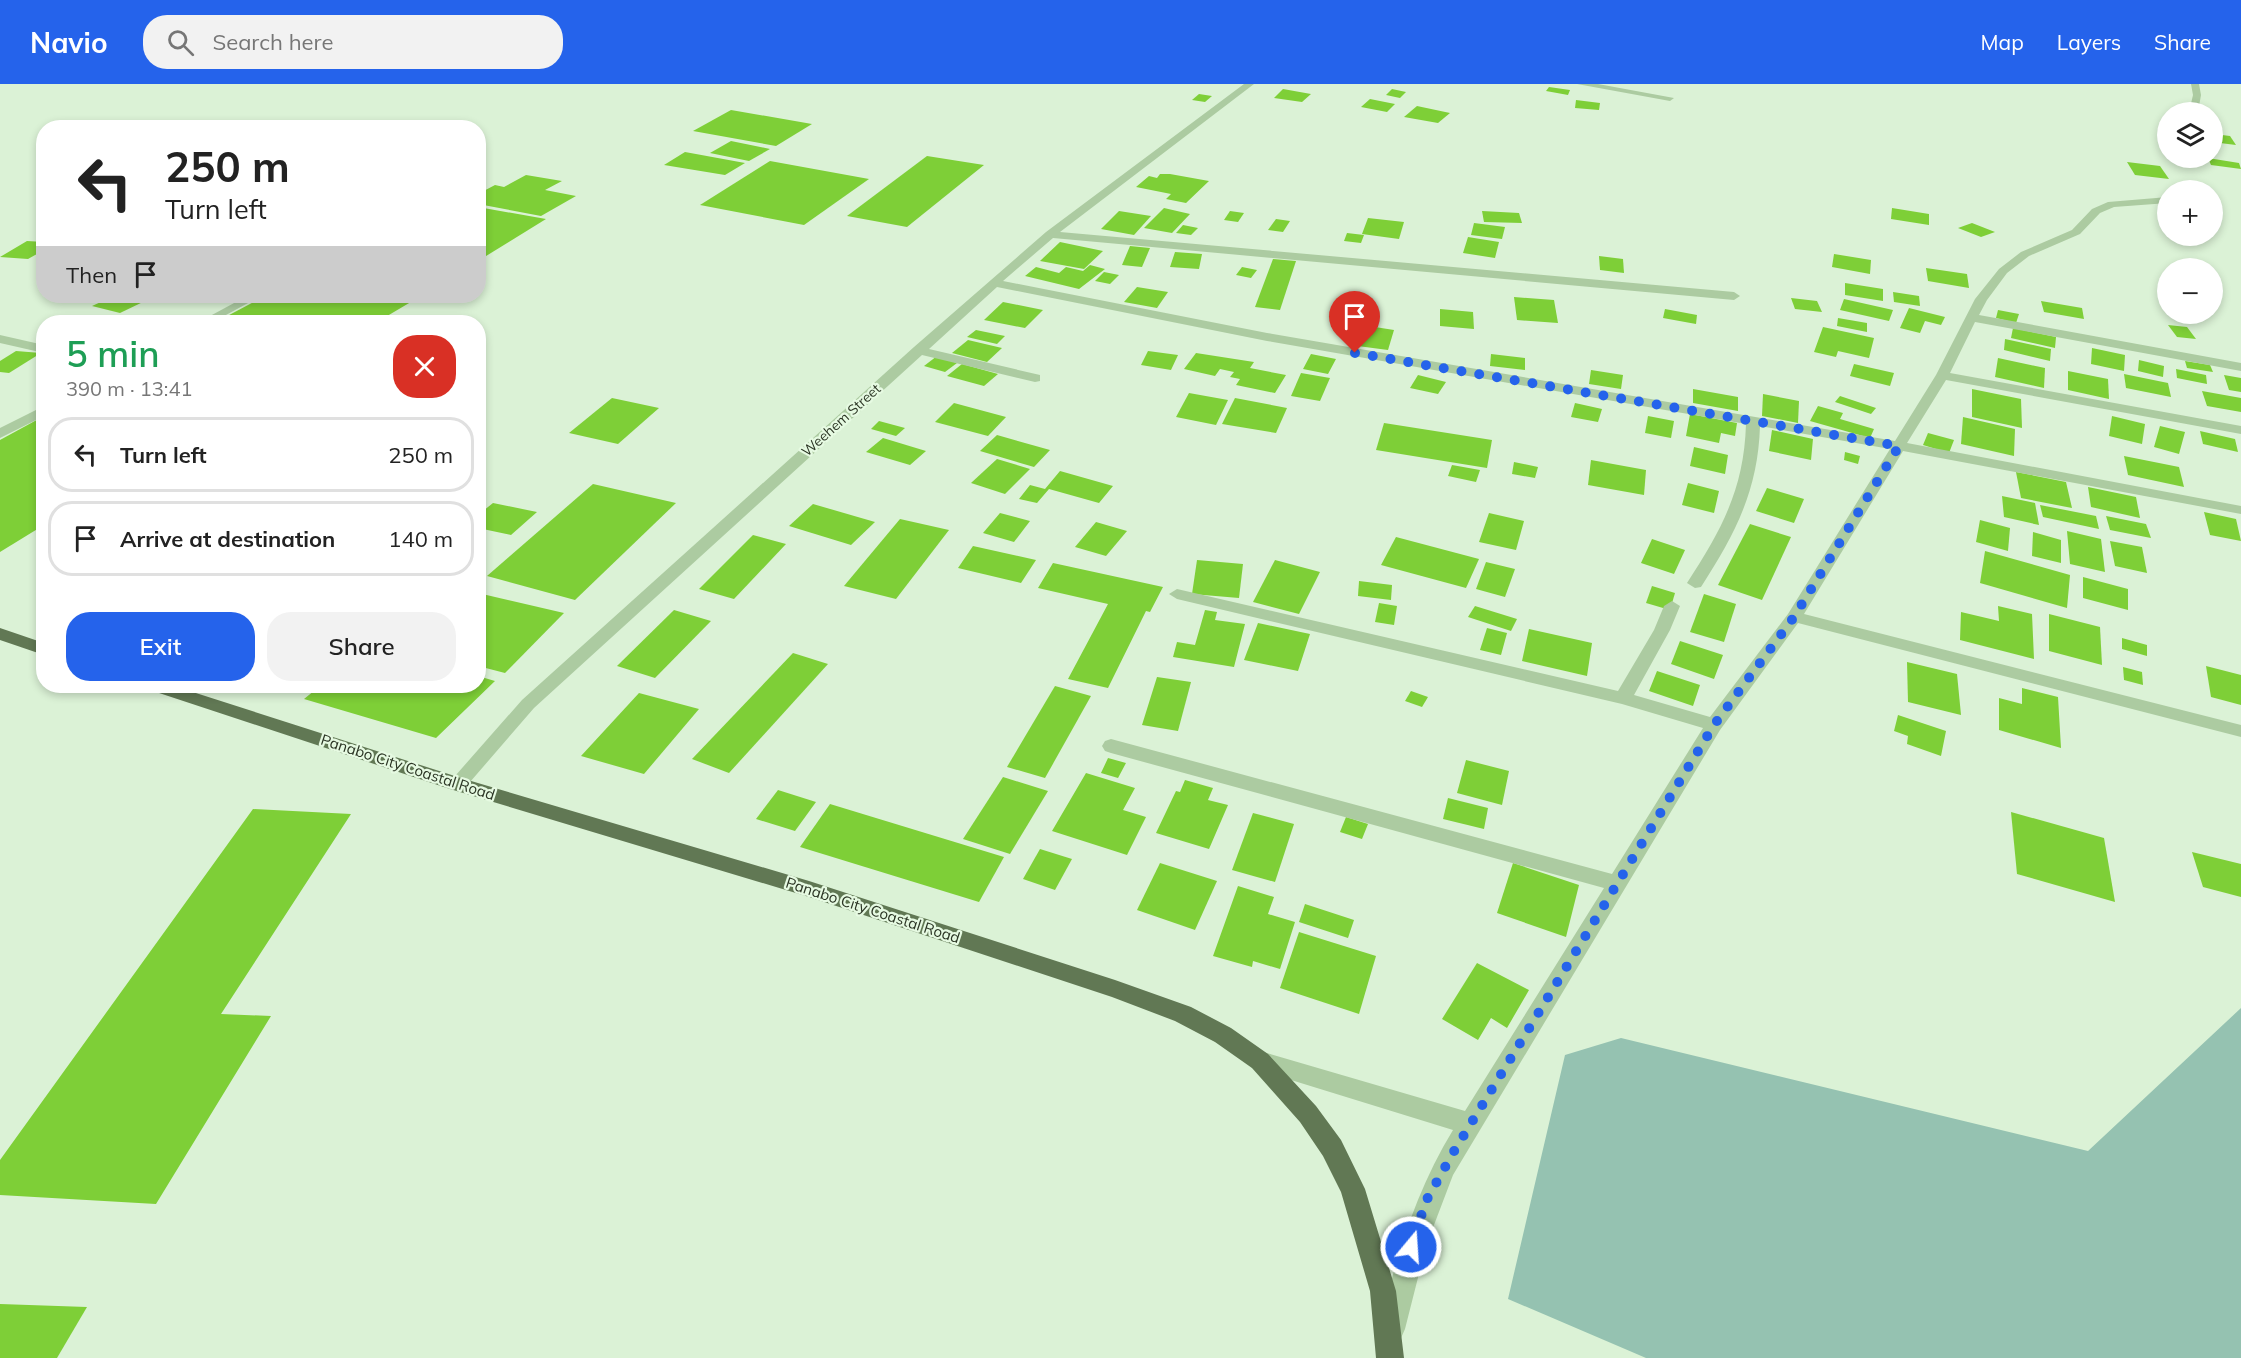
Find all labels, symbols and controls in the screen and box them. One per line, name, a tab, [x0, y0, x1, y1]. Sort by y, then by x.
search box	[143, 15, 563, 69]
text: Navio	[30, 25, 107, 60]
icon: search	[164, 26, 197, 59]
text: Search here	[212, 28, 333, 56]
text: Map	[1981, 29, 2024, 55]
text: Layers	[2057, 29, 2121, 55]
text: Share	[2154, 29, 2211, 55]
map controls	[2157, 102, 2223, 324]
button: layers	[2157, 102, 2223, 168]
text: 250 m	[165, 140, 290, 193]
icon: left	[66, 144, 144, 222]
button: +	[2157, 180, 2223, 246]
text: Turn left	[165, 192, 267, 226]
icon: arrive	[129, 258, 162, 291]
button: −	[2157, 258, 2223, 324]
text: Then	[66, 261, 117, 289]
pin	[1329, 291, 1380, 353]
icon: arrive	[1338, 300, 1371, 333]
text: 5 min	[66, 331, 160, 376]
button: close	[393, 335, 456, 398]
text: 390 m · 13:41	[66, 376, 192, 401]
street label: Weehem Street	[798, 380, 884, 460]
icon: left	[69, 438, 102, 471]
text: Turn left	[120, 441, 207, 469]
text: 250 m	[388, 441, 453, 469]
icon: arrive	[69, 522, 102, 555]
text: Arrive at destination	[120, 525, 335, 553]
text: 140 m	[388, 525, 453, 553]
button: Exit	[66, 612, 255, 681]
button: Share	[267, 612, 456, 681]
street label: Panabo City Coastal Road	[319, 730, 497, 804]
street label: Panabo City Coastal Road	[784, 873, 962, 947]
position arrow	[1379, 1215, 1443, 1279]

